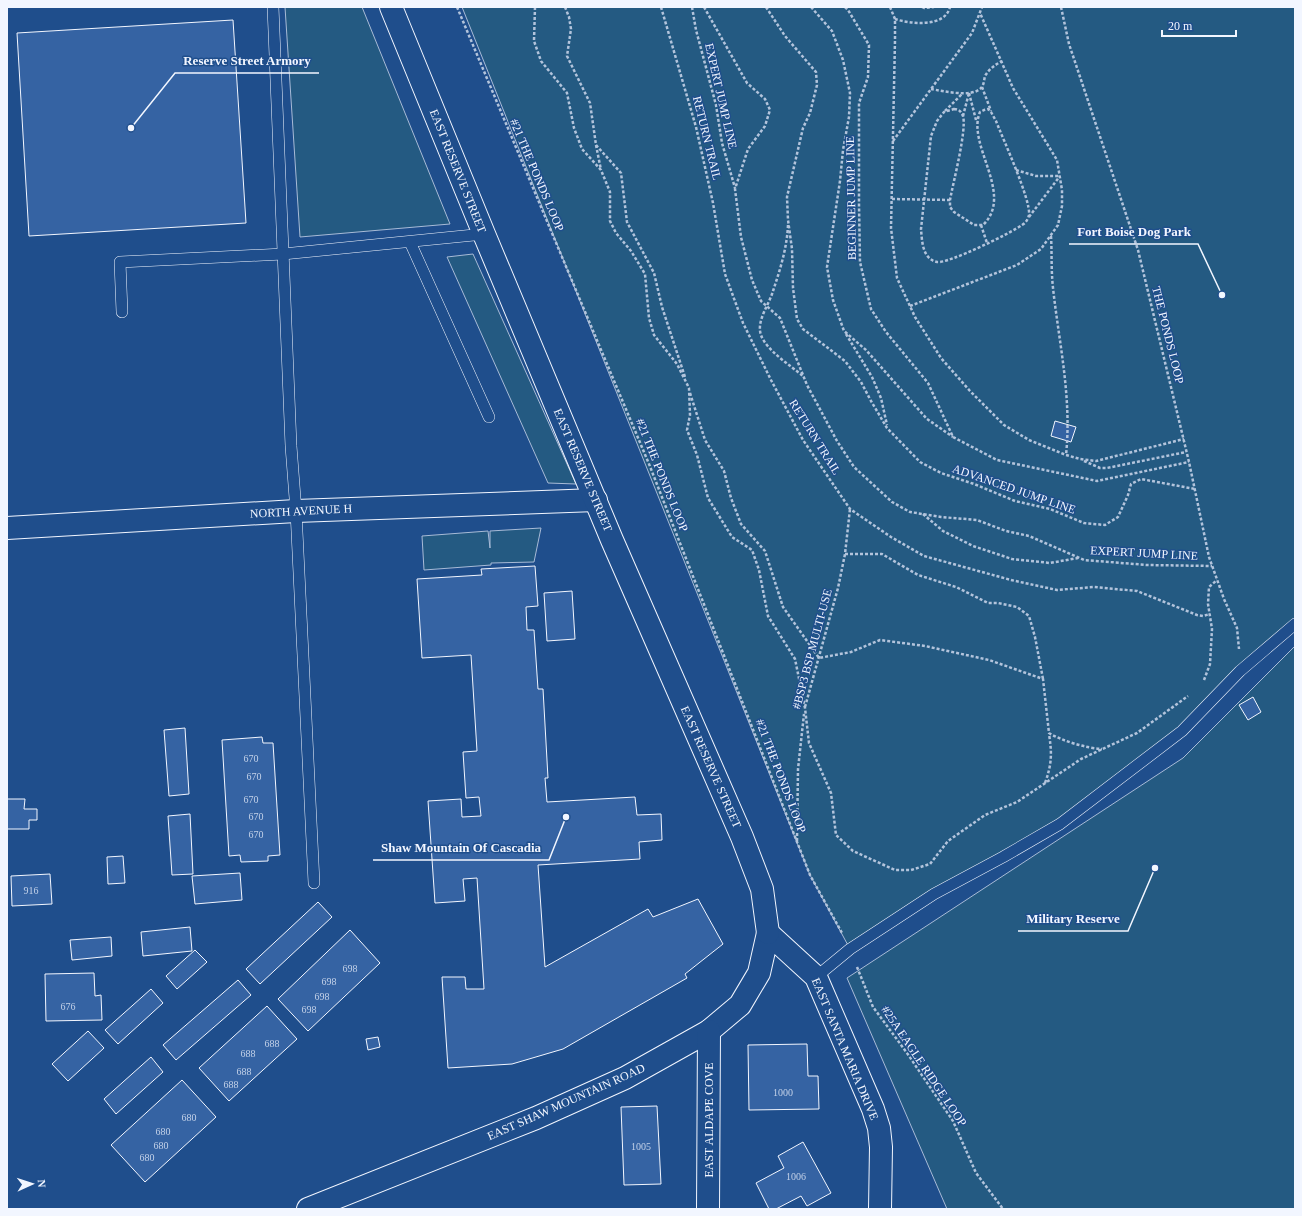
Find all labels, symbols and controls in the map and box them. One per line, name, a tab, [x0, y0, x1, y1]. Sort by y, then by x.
scale bar	[1162, 12, 1236, 38]
text: 20 m	[1168, 19, 1193, 33]
street label: EXPERT JUMP LINE	[702, 42, 740, 150]
callout: Reserve Street Armory	[175, 48, 319, 73]
text: Reserve Street Armory	[183, 53, 311, 68]
street label: RETURN TRAIL	[690, 95, 724, 181]
street label: EAST RESERVE STREET	[427, 107, 489, 236]
street label: #21 THE PONDS LOOP	[507, 117, 567, 234]
street label: BEGINNER JUMP LINE	[843, 136, 859, 260]
callout: Fort Boise Dog Park	[1069, 219, 1198, 244]
text: Fort Boise Dog Park	[1077, 224, 1192, 239]
street label: THE PONDS LOOP	[1149, 285, 1187, 386]
street label: RETURN TRAIL	[786, 397, 844, 477]
street label: EAST RESERVE STREET	[551, 406, 616, 534]
street label: #21 THE PONDS LOOP	[633, 416, 691, 534]
street label: ADVANCED JUMP LINE	[951, 461, 1077, 517]
street label: NORTH AVENUE H	[250, 501, 353, 521]
street label: EXPERT JUMP LINE	[1090, 543, 1198, 563]
street label: #BSP3 BSP MULTI-USE	[789, 587, 835, 711]
street label: EAST RESERVE STREET	[678, 704, 745, 831]
street label: #21 THE PONDS LOOP	[753, 717, 809, 835]
house number: 670	[244, 753, 259, 764]
house number: 670	[247, 771, 262, 782]
house number: 670	[244, 794, 259, 805]
house number: 670	[249, 811, 264, 822]
house number: 670	[249, 829, 264, 840]
callout: Shaw Mountain Of Cascadia	[373, 835, 549, 860]
text: Shaw Mountain Of Cascadia	[381, 840, 541, 855]
house number: 916	[24, 885, 39, 896]
callout: Military Reserve	[1018, 906, 1128, 931]
text: Military Reserve	[1026, 911, 1120, 926]
house number: 698	[343, 963, 358, 974]
house number: 698	[322, 976, 337, 987]
street label: EAST SANTA MARIA DRIVE	[809, 976, 881, 1122]
house number: 698	[315, 991, 330, 1002]
house number: 676	[61, 1001, 76, 1012]
street label: #25A EAGLE RIDGE LOOP	[878, 1003, 970, 1129]
house number: 698	[302, 1004, 317, 1015]
house number: 688	[265, 1038, 280, 1049]
house number: 688	[241, 1048, 256, 1059]
street label: EAST SHAW MOUNTAIN ROAD	[485, 1061, 647, 1143]
street label: EAST ALDAPE COVE	[702, 1062, 716, 1178]
house number: 688	[237, 1066, 252, 1077]
house number: 688	[224, 1079, 239, 1090]
house number: 1000	[773, 1087, 793, 1098]
house number: 680	[182, 1112, 197, 1123]
house number: 680	[156, 1126, 171, 1137]
house number: 680	[154, 1140, 169, 1151]
house number: 1005	[631, 1141, 651, 1152]
house number: 680	[140, 1152, 155, 1163]
north arrow	[12, 1164, 52, 1204]
house number: 1006	[786, 1171, 806, 1182]
text: N	[36, 1179, 48, 1188]

